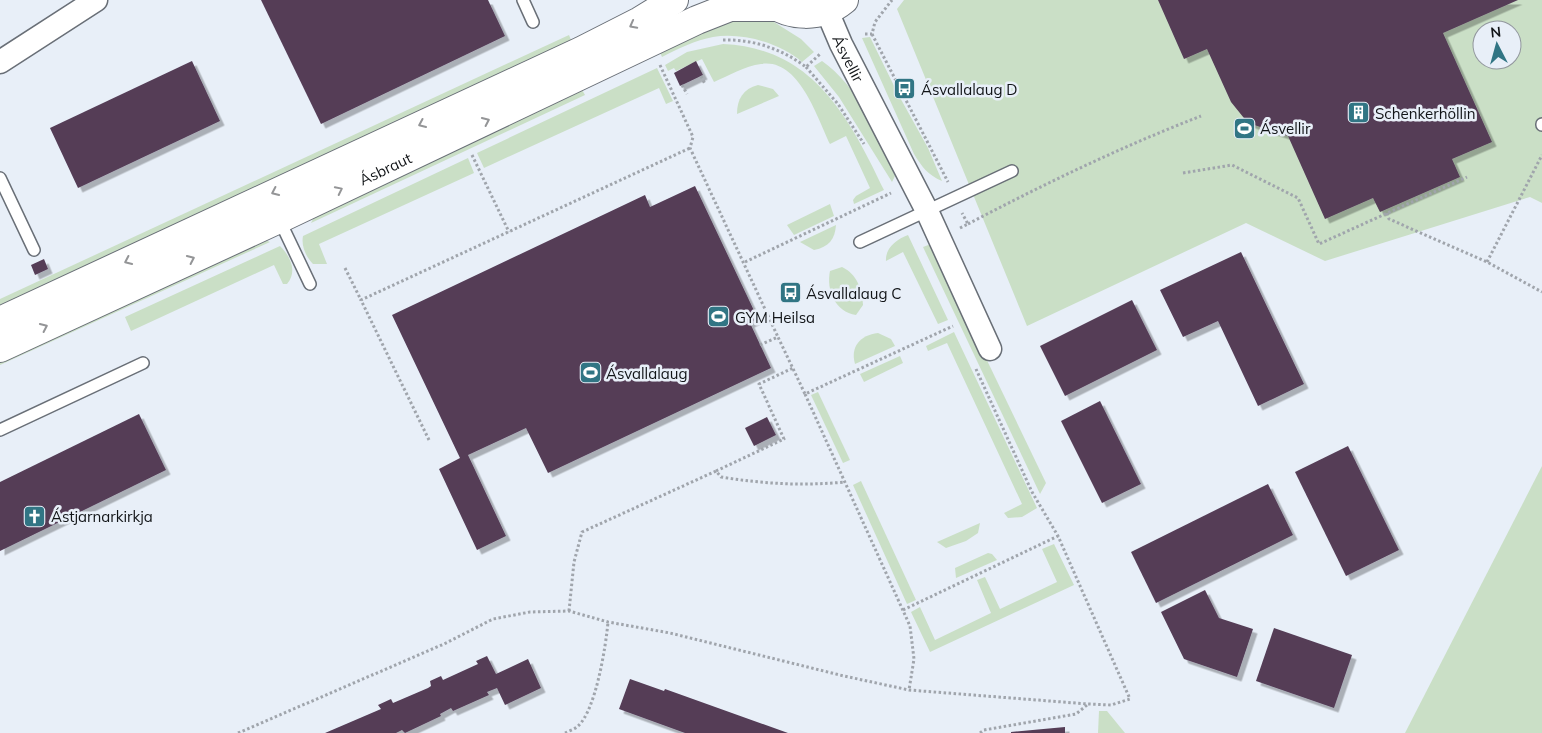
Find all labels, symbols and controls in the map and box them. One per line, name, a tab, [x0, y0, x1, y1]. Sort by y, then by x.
one-way arrow	[629, 19, 638, 29]
north arrow	[1472, 20, 1522, 70]
text: N	[1489, 23, 1502, 42]
street label: Ásvellir	[829, 32, 869, 86]
bus stop icon: Ásvallalaug D	[893, 77, 917, 101]
place label: Ásvallalaug D	[921, 80, 1018, 99]
building icon: Schenkerhöllin	[1347, 101, 1371, 125]
place label: Schenkerhöllin	[1375, 104, 1476, 123]
sports icon: Ásvellir	[1232, 116, 1256, 140]
one-way arrow	[480, 117, 489, 127]
one-way arrow	[418, 118, 427, 128]
place label: Ásvellir	[1260, 119, 1311, 138]
street label: Ásbraut	[356, 148, 414, 189]
one-way arrow	[271, 186, 280, 196]
one-way arrow	[334, 186, 343, 196]
one-way arrow	[124, 255, 133, 265]
one-way arrow	[186, 255, 195, 265]
bus stop icon: Ásvallalaug C	[778, 281, 802, 305]
place label: Ásvallalaug C	[806, 284, 902, 303]
sports icon: GYM Heilsa	[707, 305, 731, 329]
place label: GYM Heilsa	[735, 308, 815, 327]
one-way arrow	[39, 323, 48, 334]
sports icon: Ásvallalaug	[578, 361, 602, 385]
place label: Ásvallalaug	[606, 364, 687, 383]
church icon: Ástjarnarkirkja	[23, 504, 47, 528]
place label: Ástjarnarkirkja	[51, 507, 153, 526]

